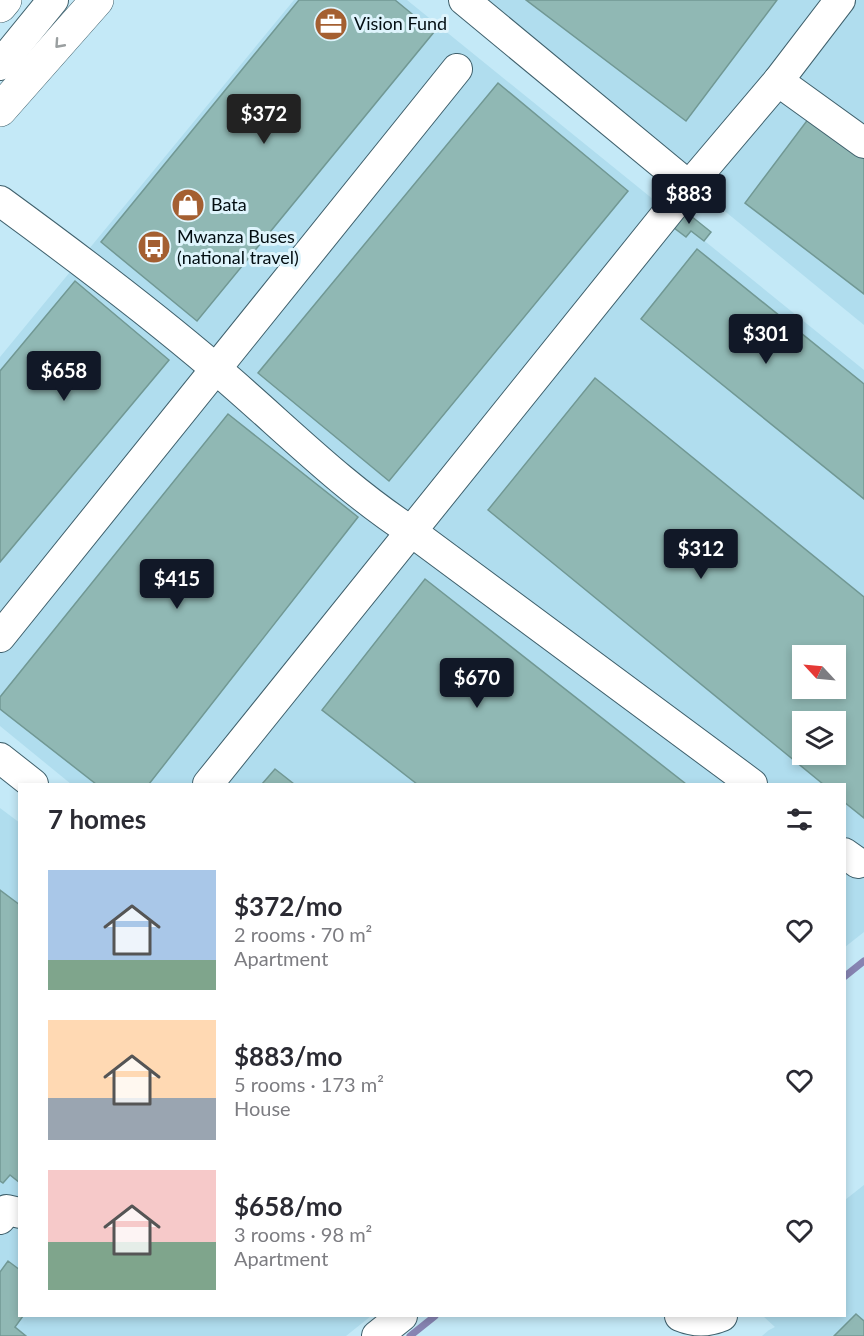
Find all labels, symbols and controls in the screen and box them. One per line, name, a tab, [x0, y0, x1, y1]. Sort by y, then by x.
office icon: Vision Fund	[313, 6, 349, 42]
place label: Vision Fund	[354, 12, 447, 34]
one-way arrow	[55, 38, 66, 48]
pin: $372	[228, 94, 300, 145]
text: $372	[241, 101, 287, 125]
pin: $883	[653, 174, 725, 225]
text: $883	[666, 181, 712, 205]
shop icon: Bata	[170, 187, 206, 223]
place label: Bata	[211, 193, 247, 215]
place label: Mwanza Buses (national travel)	[177, 225, 299, 268]
bus stop icon: Mwanza Buses (national travel)	[136, 229, 172, 265]
pin: $301	[730, 314, 802, 365]
text: $301	[743, 321, 789, 345]
pin: $658	[28, 351, 100, 402]
text: $658	[41, 358, 87, 382]
pin: $312	[665, 529, 737, 580]
text: $312	[678, 536, 724, 560]
pin: $415	[141, 559, 213, 610]
text: $415	[154, 566, 200, 590]
north arrow	[792, 645, 846, 699]
map controls	[792, 645, 846, 765]
pin: $670	[441, 658, 513, 709]
text: $670	[454, 665, 500, 689]
button: layers	[792, 711, 846, 765]
text: 7 homes	[48, 803, 146, 835]
icon: filters	[783, 803, 816, 836]
text: $372/mo	[234, 890, 342, 922]
icon: home	[96, 894, 168, 966]
icon: heart	[783, 914, 816, 947]
text: 2 rooms · 70 m²	[234, 922, 372, 946]
text: Apartment	[234, 946, 328, 970]
text: $883/mo	[234, 1040, 342, 1072]
icon: home	[96, 1044, 168, 1116]
icon: heart	[783, 1064, 816, 1097]
text: 5 rooms · 173 m²	[234, 1072, 384, 1096]
text: House	[234, 1096, 291, 1120]
text: $658/mo	[234, 1190, 342, 1222]
icon: home	[96, 1194, 168, 1266]
icon: heart	[783, 1214, 816, 1247]
text: 3 rooms · 98 m²	[234, 1222, 372, 1246]
text: Apartment	[234, 1246, 328, 1270]

